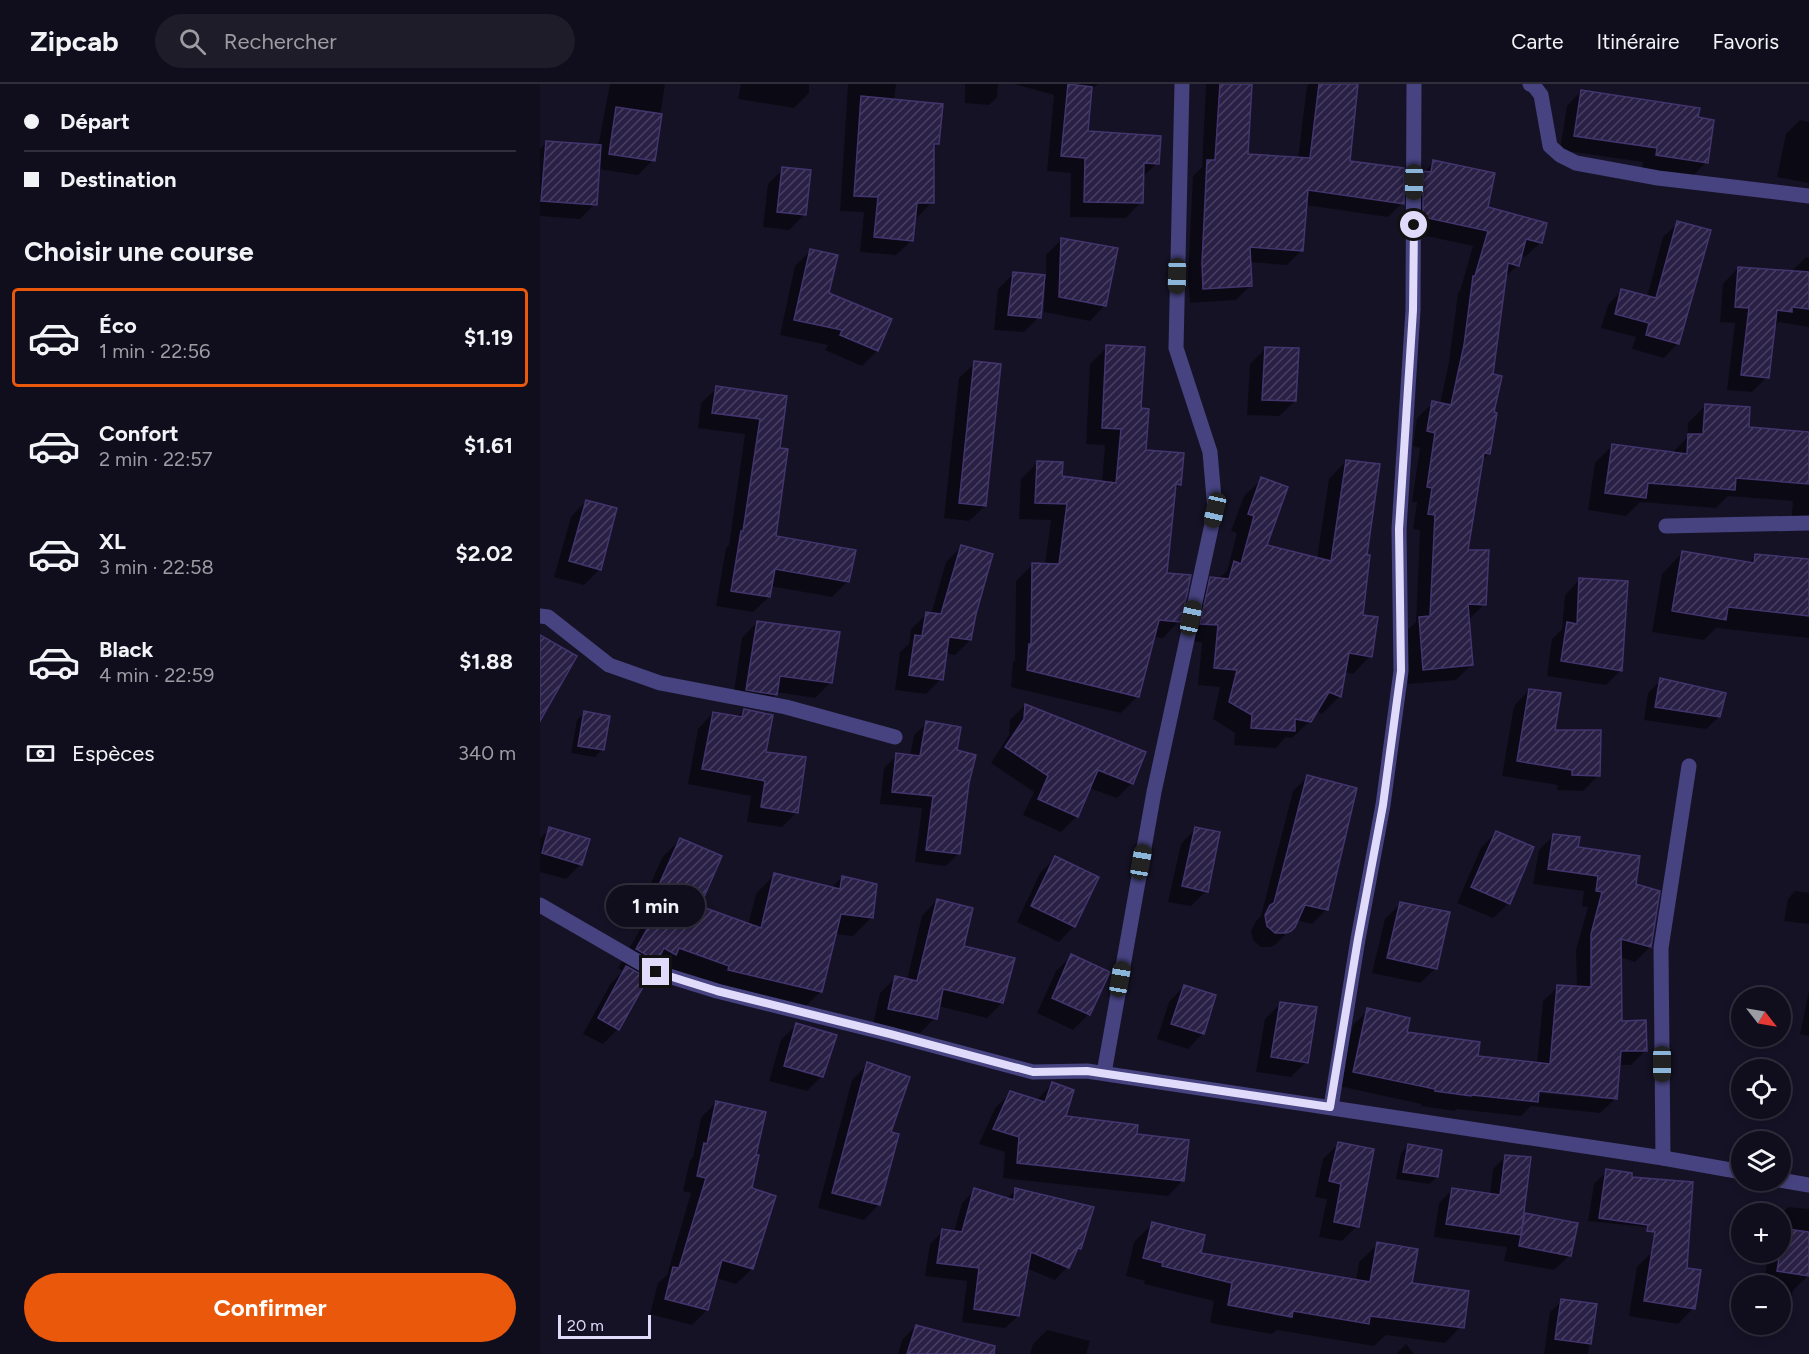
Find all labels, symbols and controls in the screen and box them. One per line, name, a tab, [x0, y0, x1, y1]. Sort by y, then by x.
search box	[155, 14, 575, 68]
text: Zipcab	[30, 24, 119, 58]
icon: search	[176, 25, 209, 58]
text: Rechercher	[224, 28, 337, 55]
text: Carte	[1511, 29, 1564, 54]
text: Itinéraire	[1597, 29, 1680, 54]
text: Favoris	[1713, 29, 1779, 54]
text: Départ	[60, 108, 130, 135]
car	[1405, 164, 1423, 200]
text: Destination	[60, 166, 177, 193]
route start	[1400, 211, 1427, 238]
text: Choisir une course	[24, 235, 254, 268]
car	[1168, 258, 1186, 294]
icon: car	[27, 311, 81, 365]
text: Éco	[99, 312, 137, 339]
text: $1.19	[464, 324, 513, 351]
text: 1 min · 22:56	[99, 339, 210, 363]
icon: car	[27, 419, 81, 473]
text: Confort	[99, 420, 179, 447]
text: $1.61	[464, 432, 513, 459]
text: 2 min · 22:57	[99, 447, 213, 471]
car	[1202, 490, 1228, 530]
icon: car	[27, 527, 81, 581]
text: XL	[99, 528, 126, 555]
text: $2.02	[456, 540, 513, 567]
text: 3 min · 22:58	[99, 555, 214, 579]
car	[1178, 599, 1204, 637]
icon: car	[27, 635, 81, 689]
text: Black	[99, 636, 153, 663]
text: $1.88	[459, 648, 513, 675]
text: 4 min · 22:59	[99, 663, 214, 687]
icon: cash	[24, 737, 57, 770]
text: Espèces	[72, 740, 154, 767]
text: 340 m	[458, 741, 516, 765]
car	[1129, 843, 1153, 881]
callout: 1 min	[606, 885, 706, 927]
text: 1 min	[632, 894, 679, 918]
route end	[642, 958, 669, 985]
car	[1108, 960, 1132, 998]
north arrow	[1731, 987, 1791, 1047]
map controls	[1731, 987, 1791, 1335]
car	[1653, 1046, 1671, 1082]
button: locate	[1731, 1059, 1791, 1119]
button: layers	[1731, 1131, 1791, 1191]
button: +	[1731, 1203, 1791, 1263]
button: Confirmer	[24, 1273, 516, 1342]
button: −	[1731, 1275, 1791, 1335]
scale bar	[558, 1312, 651, 1340]
text: 20 m	[567, 1316, 604, 1335]

